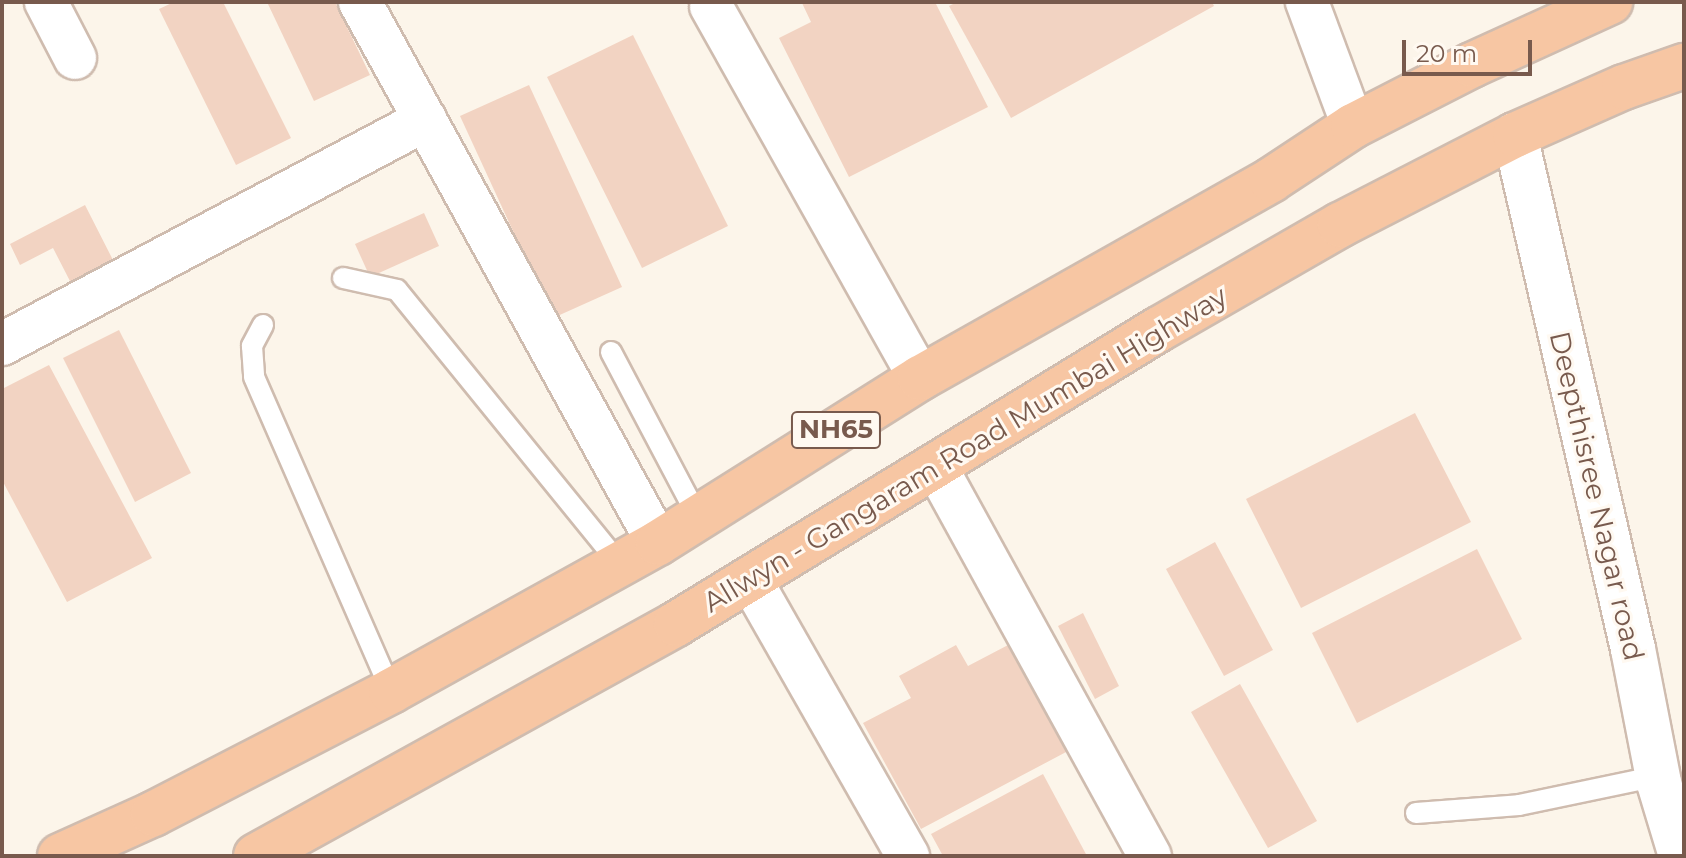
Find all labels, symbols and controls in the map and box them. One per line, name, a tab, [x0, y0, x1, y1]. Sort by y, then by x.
scale bar	[1406, 24, 1536, 74]
text: 20 m	[1416, 39, 1477, 68]
street label: Allwyn - Gangaram Road Mumbai Highway	[697, 279, 1233, 619]
street label: Deepthisree Nagar road	[1543, 328, 1651, 664]
road number: NH65	[790, 408, 882, 452]

